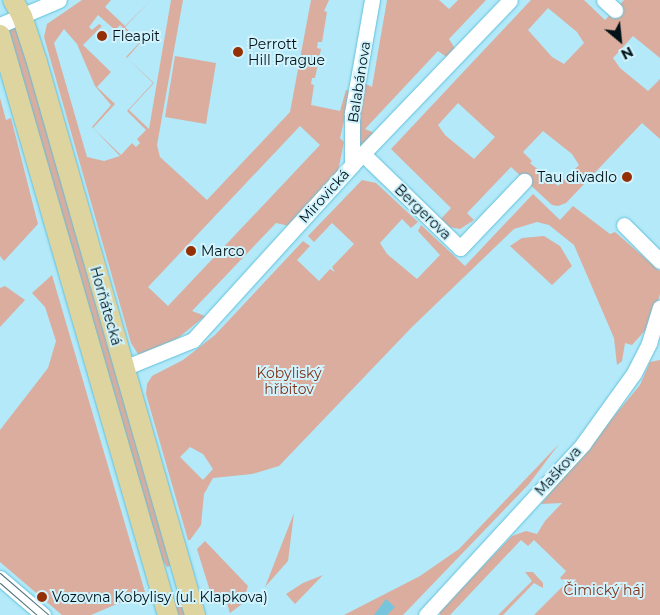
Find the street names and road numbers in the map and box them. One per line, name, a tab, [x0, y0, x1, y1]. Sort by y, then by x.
street label: Balabánova	[344, 40, 374, 124]
street label: Mirovická	[295, 166, 353, 226]
street label: Bergerova	[391, 181, 455, 243]
street label: Horňátecká	[87, 264, 125, 348]
street label: Maškova	[531, 443, 585, 499]

